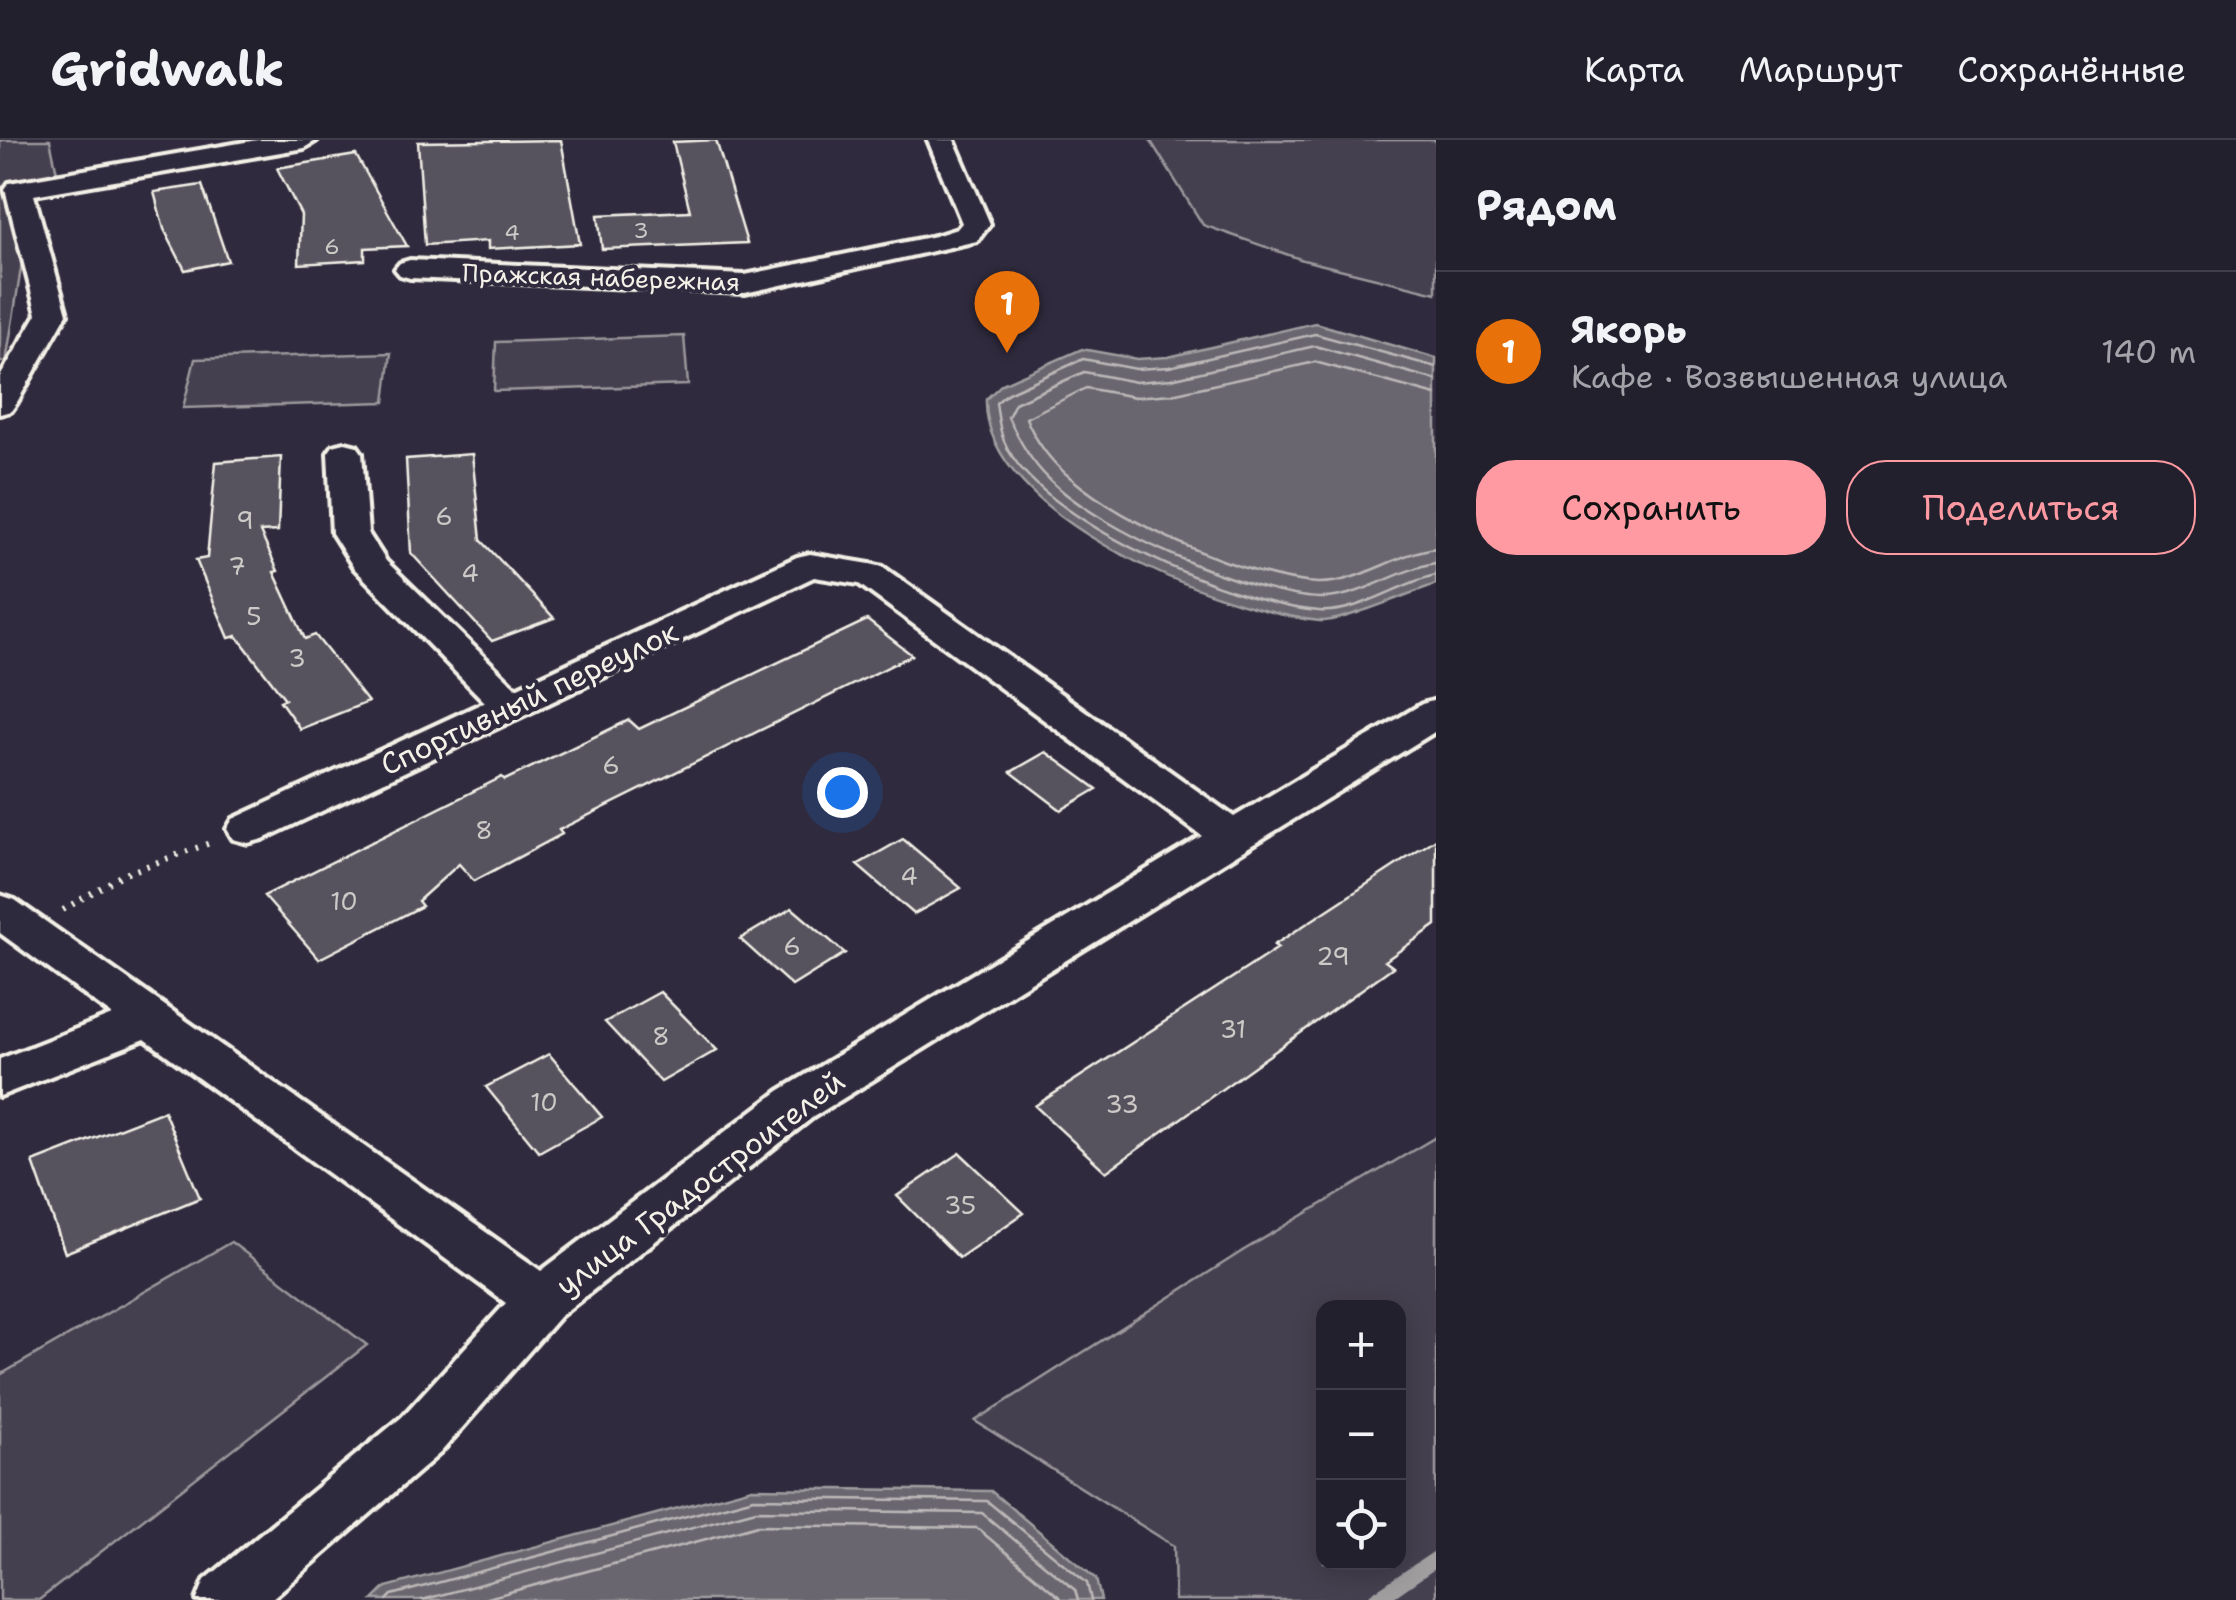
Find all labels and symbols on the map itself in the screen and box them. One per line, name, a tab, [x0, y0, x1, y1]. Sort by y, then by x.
house number: 3	[633, 216, 649, 245]
house number: 4	[504, 218, 520, 247]
house number: 6	[324, 232, 340, 261]
street label: Пражская набережная	[461, 255, 741, 299]
pin: 1	[974, 270, 1040, 353]
house number: 6	[435, 499, 453, 533]
house number: 9	[236, 503, 254, 537]
house number: 7	[228, 549, 246, 583]
house number: 4	[461, 556, 479, 590]
house number: 5	[246, 599, 262, 633]
street label: Спортивный переулок	[374, 611, 684, 785]
house number: 3	[288, 641, 306, 675]
house number: 6	[602, 748, 620, 782]
your location	[817, 767, 868, 818]
house number: 8	[475, 813, 493, 847]
house number: 4	[900, 859, 918, 893]
house number: 10	[330, 884, 358, 918]
house number: 6	[783, 929, 801, 963]
house number: 29	[1316, 939, 1350, 973]
house number: 31	[1220, 1012, 1246, 1046]
house number: 8	[652, 1019, 670, 1053]
street label: улица Градостроителей	[547, 1061, 853, 1305]
house number: 10	[530, 1085, 558, 1119]
house number: 33	[1105, 1087, 1139, 1121]
house number: 35	[944, 1188, 976, 1222]

